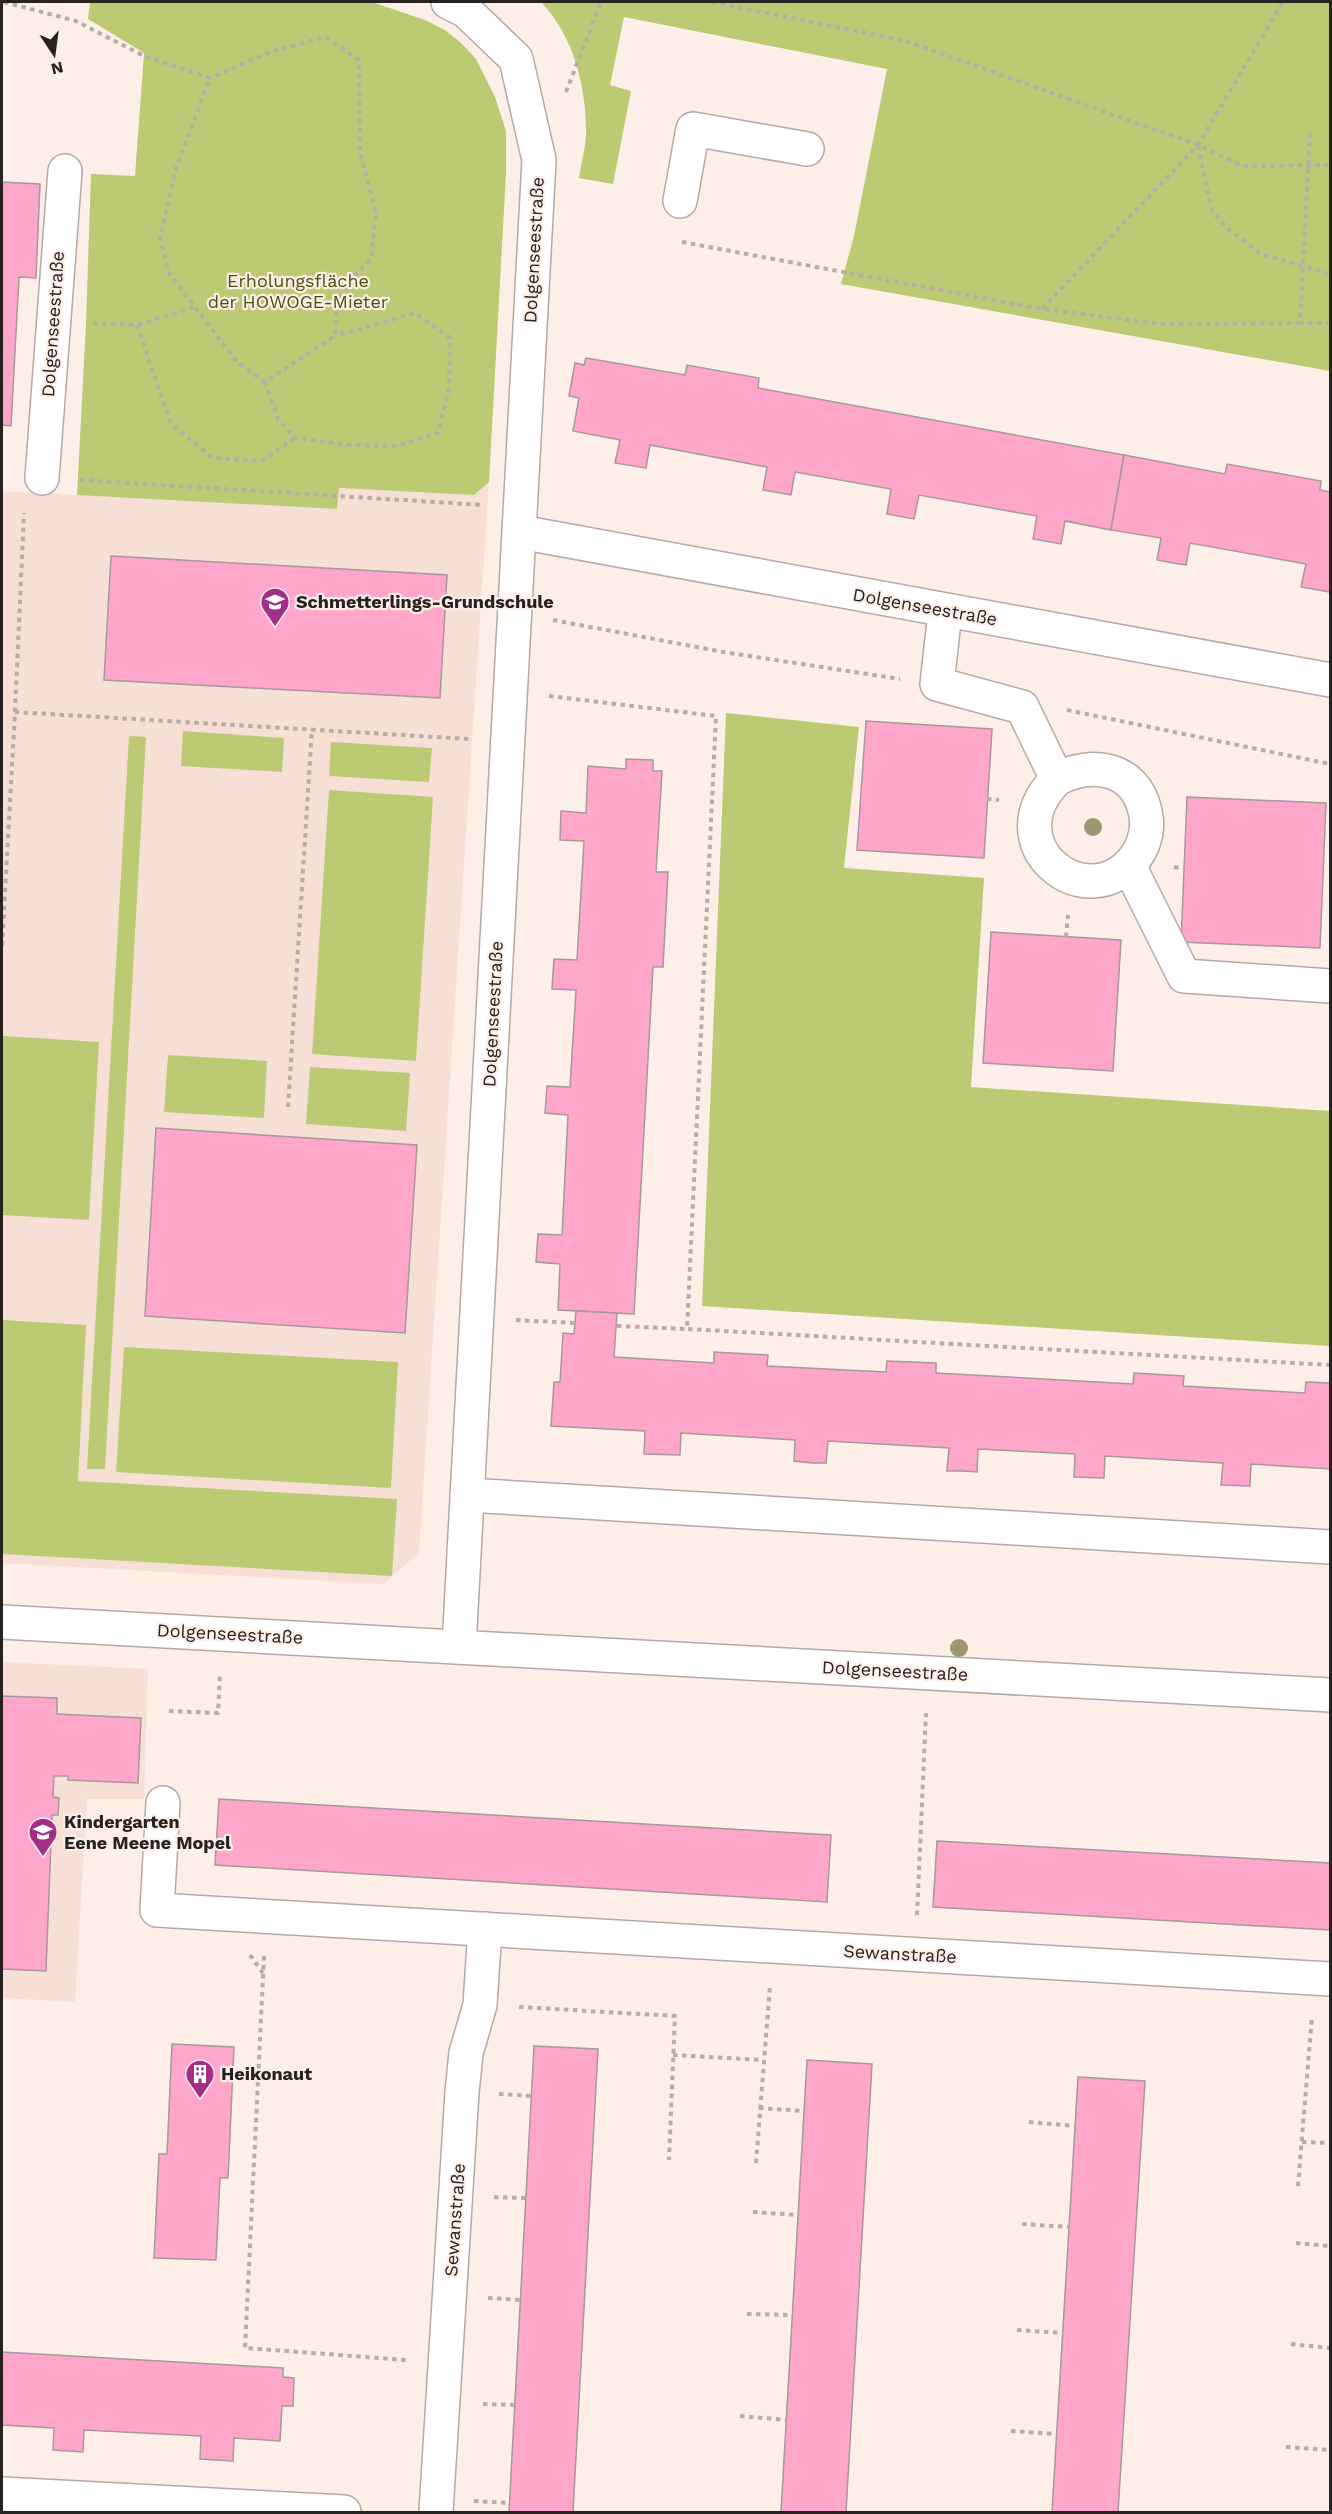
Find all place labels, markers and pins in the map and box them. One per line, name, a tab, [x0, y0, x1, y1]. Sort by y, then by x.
school or university icon: Schmetterlings-Grundschule	[259, 586, 291, 628]
place label: Schmetterlings-Grundschule	[296, 591, 554, 612]
place label: Kindergarten Eene Meene Mopel	[64, 1811, 231, 1853]
school or university icon: Kindergarten Eene Meene Mopel	[27, 1816, 59, 1858]
building icon: Heikonaut	[184, 2058, 216, 2100]
place label: Heikonaut	[221, 2063, 312, 2084]

